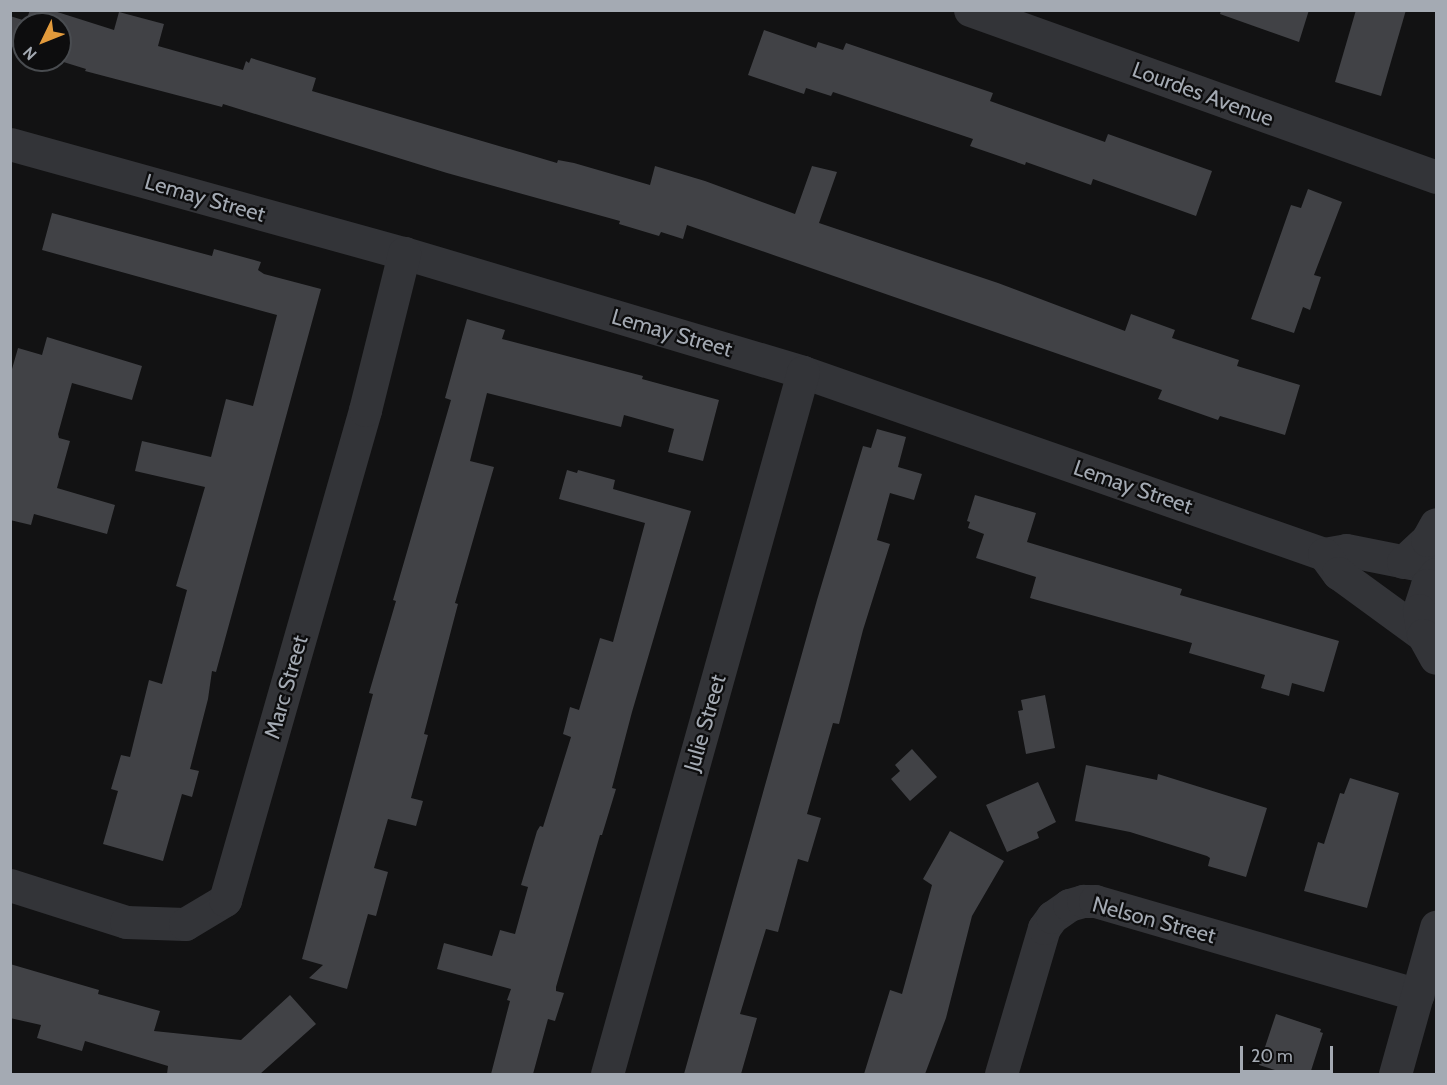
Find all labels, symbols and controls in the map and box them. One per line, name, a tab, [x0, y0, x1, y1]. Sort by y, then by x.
north arrow	[12, 12, 72, 72]
text: N	[19, 43, 41, 64]
street label: Lourdes Avenue	[1129, 56, 1277, 132]
street label: Lemay Street	[142, 168, 268, 228]
street label: Lemay Street	[609, 303, 735, 363]
street label: Lemay Street	[1070, 454, 1196, 520]
street label: Marc Street	[259, 632, 313, 742]
street label: Julie Street	[679, 672, 731, 774]
street label: Nelson Street	[1089, 891, 1219, 949]
scale bar	[1243, 1034, 1336, 1072]
text: 20 m	[1251, 1045, 1293, 1067]

